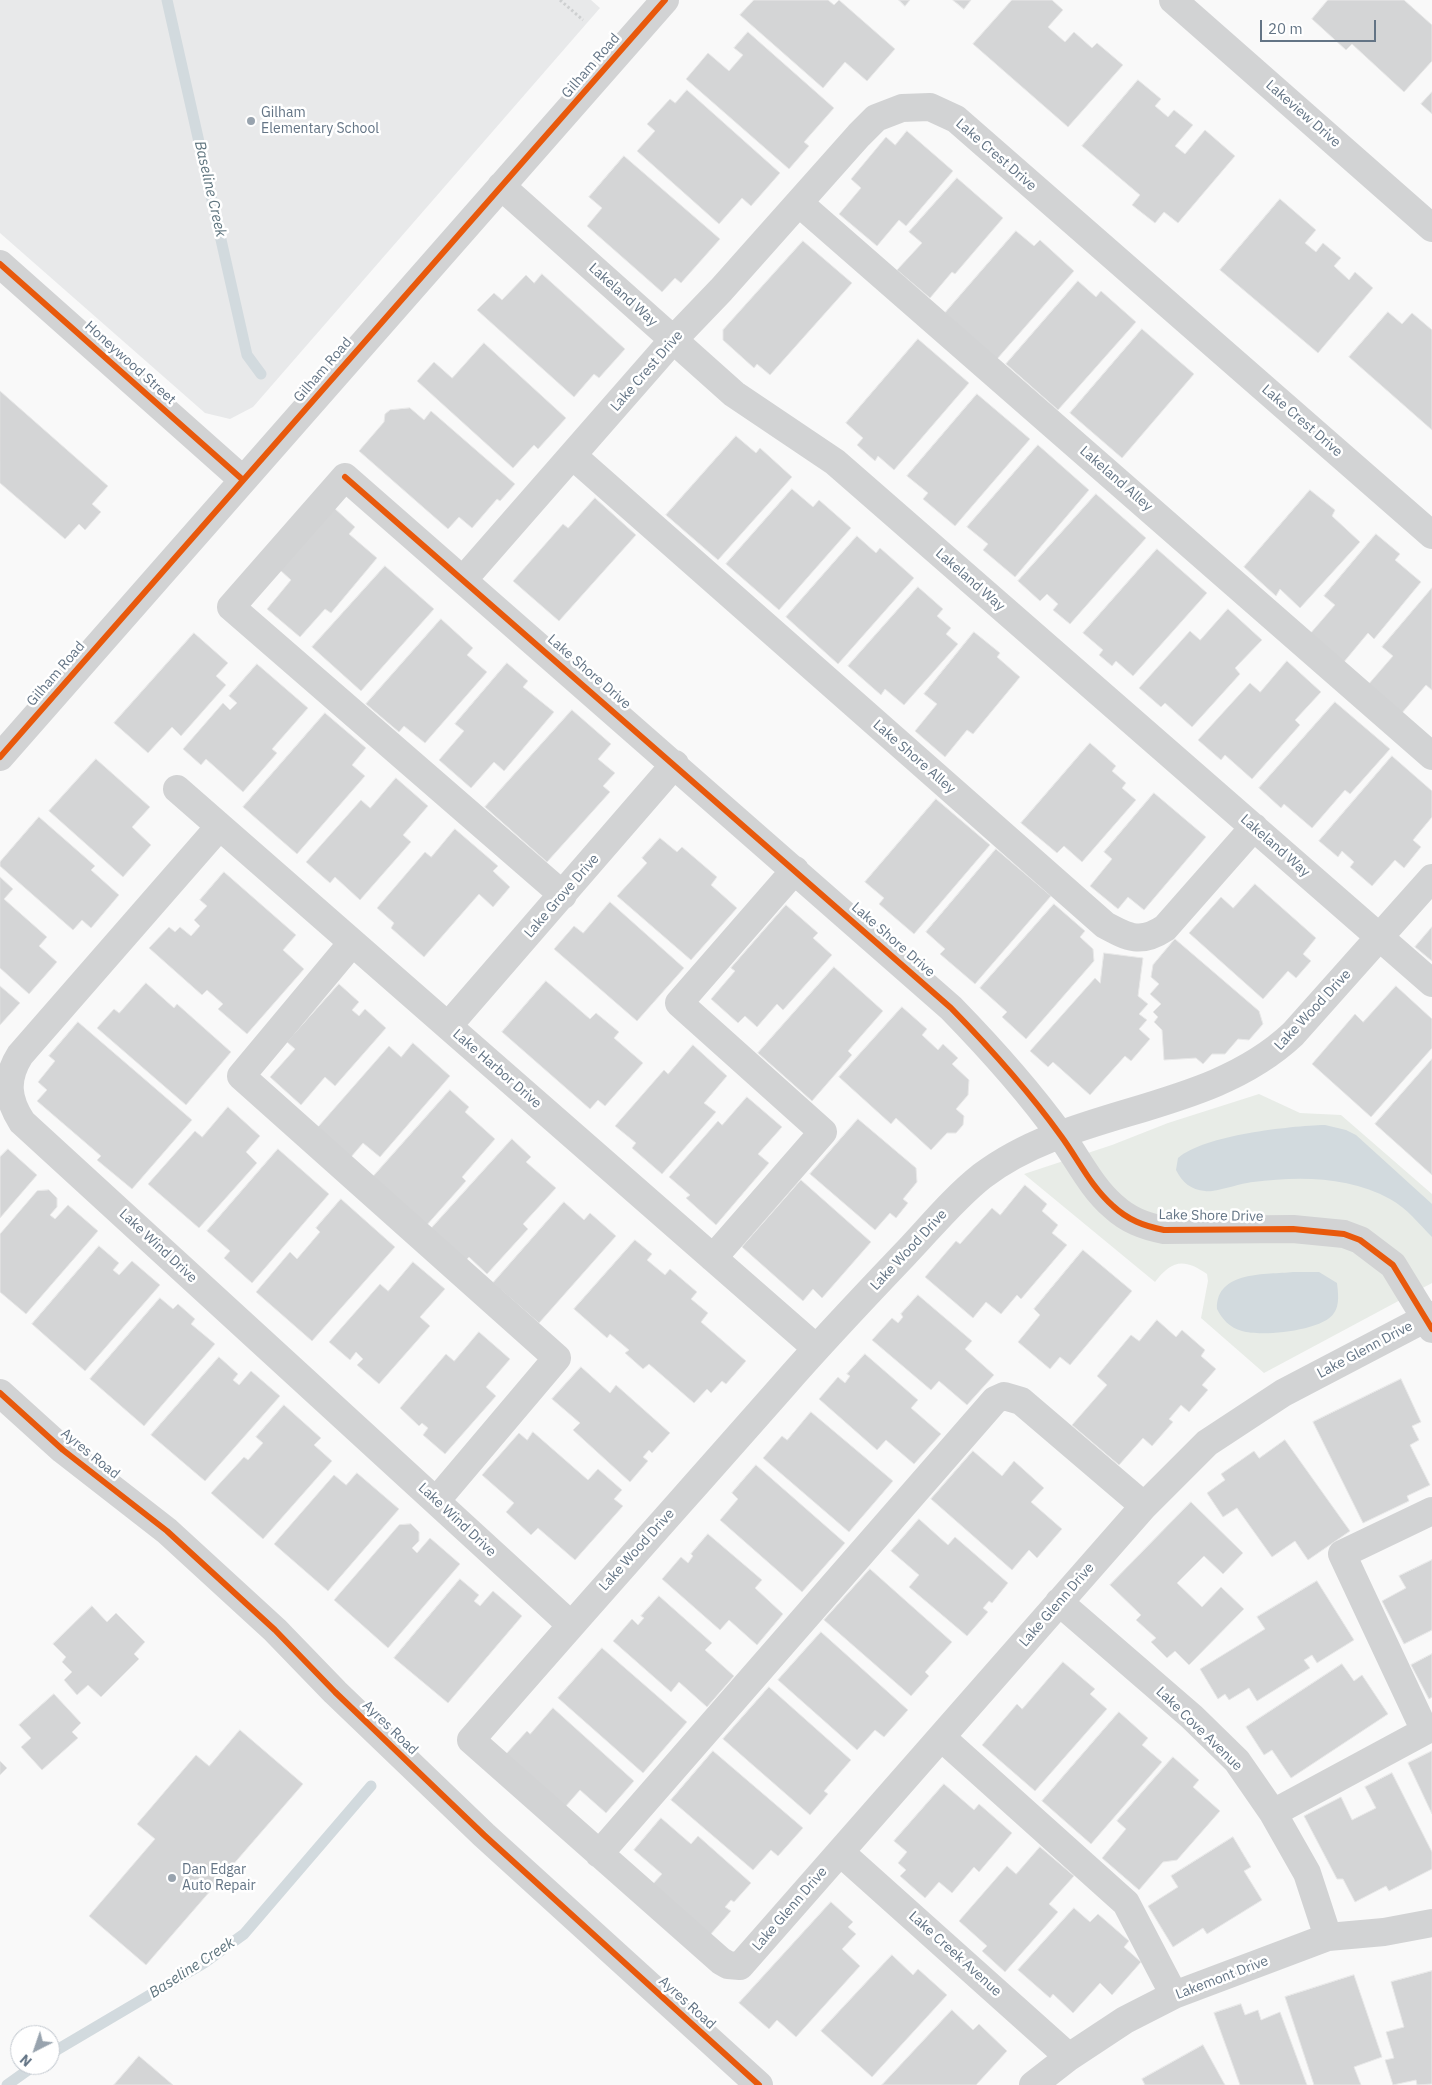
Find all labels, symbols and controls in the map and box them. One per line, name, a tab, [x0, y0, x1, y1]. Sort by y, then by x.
scale bar	[1262, 10, 1378, 42]
text: 20 m	[1268, 19, 1303, 38]
street label: Gilham Road	[558, 30, 624, 102]
street label: Lakeview Drive	[1262, 77, 1344, 151]
place label: Gilham Elementary School	[261, 105, 379, 138]
marker: Gilham Elementary School	[245, 115, 257, 127]
street label: Lake Crest Drive	[952, 115, 1040, 195]
water label: Baseline Creek	[190, 139, 230, 239]
street label: Lakeland Way	[585, 260, 661, 330]
street label: Honeywood Street	[81, 318, 179, 408]
street label: Lake Crest Drive	[607, 327, 687, 415]
street label: Gilham Road	[290, 334, 356, 406]
street label: Lake Crest Drive	[1258, 381, 1346, 461]
street label: Lakeland Alley	[1076, 443, 1156, 515]
street label: Lakeland Way	[932, 545, 1008, 615]
street label: Lake Shore Drive	[544, 631, 634, 713]
street label: Gilham Road	[23, 638, 89, 710]
street label: Lake Shore Alley	[869, 717, 959, 797]
street label: Lakeland Way	[1237, 811, 1313, 881]
street label: Lake Grove Drive	[521, 851, 603, 941]
street label: Lake Shore Drive	[848, 899, 938, 981]
street label: Lake Wood Drive	[1271, 966, 1355, 1054]
street label: Lake Harbor Drive	[449, 1026, 545, 1112]
street label: Lake Wind Drive	[116, 1206, 200, 1286]
street label: Lake Wood Drive	[867, 1206, 951, 1294]
street label: Lake Shore Drive	[1158, 1207, 1264, 1225]
street label: Lake Glenn Drive	[1314, 1318, 1416, 1382]
street label: Ayres Road	[57, 1425, 123, 1483]
street label: Lake Wind Drive	[415, 1480, 499, 1560]
street label: Lake Wood Drive	[596, 1506, 678, 1594]
street label: Lake Glenn Drive	[1016, 1560, 1098, 1650]
street label: Lake Cove Avenue	[1152, 1684, 1246, 1774]
street label: Ayres Road	[359, 1697, 421, 1759]
place label: Dan Edgar Auto Repair	[182, 1862, 256, 1894]
street label: Lake Glenn Drive	[749, 1864, 831, 1954]
marker: Dan Edgar Auto Repair	[166, 1872, 178, 1884]
street label: Lake Creek Avenue	[905, 1908, 1005, 2000]
water label: Baseline Creek	[146, 1934, 238, 2002]
street label: Lakemont Drive	[1173, 1953, 1271, 2003]
street label: Ayres Road	[655, 1973, 719, 2033]
north arrow	[10, 2025, 60, 2075]
text: N	[16, 2050, 36, 2071]

